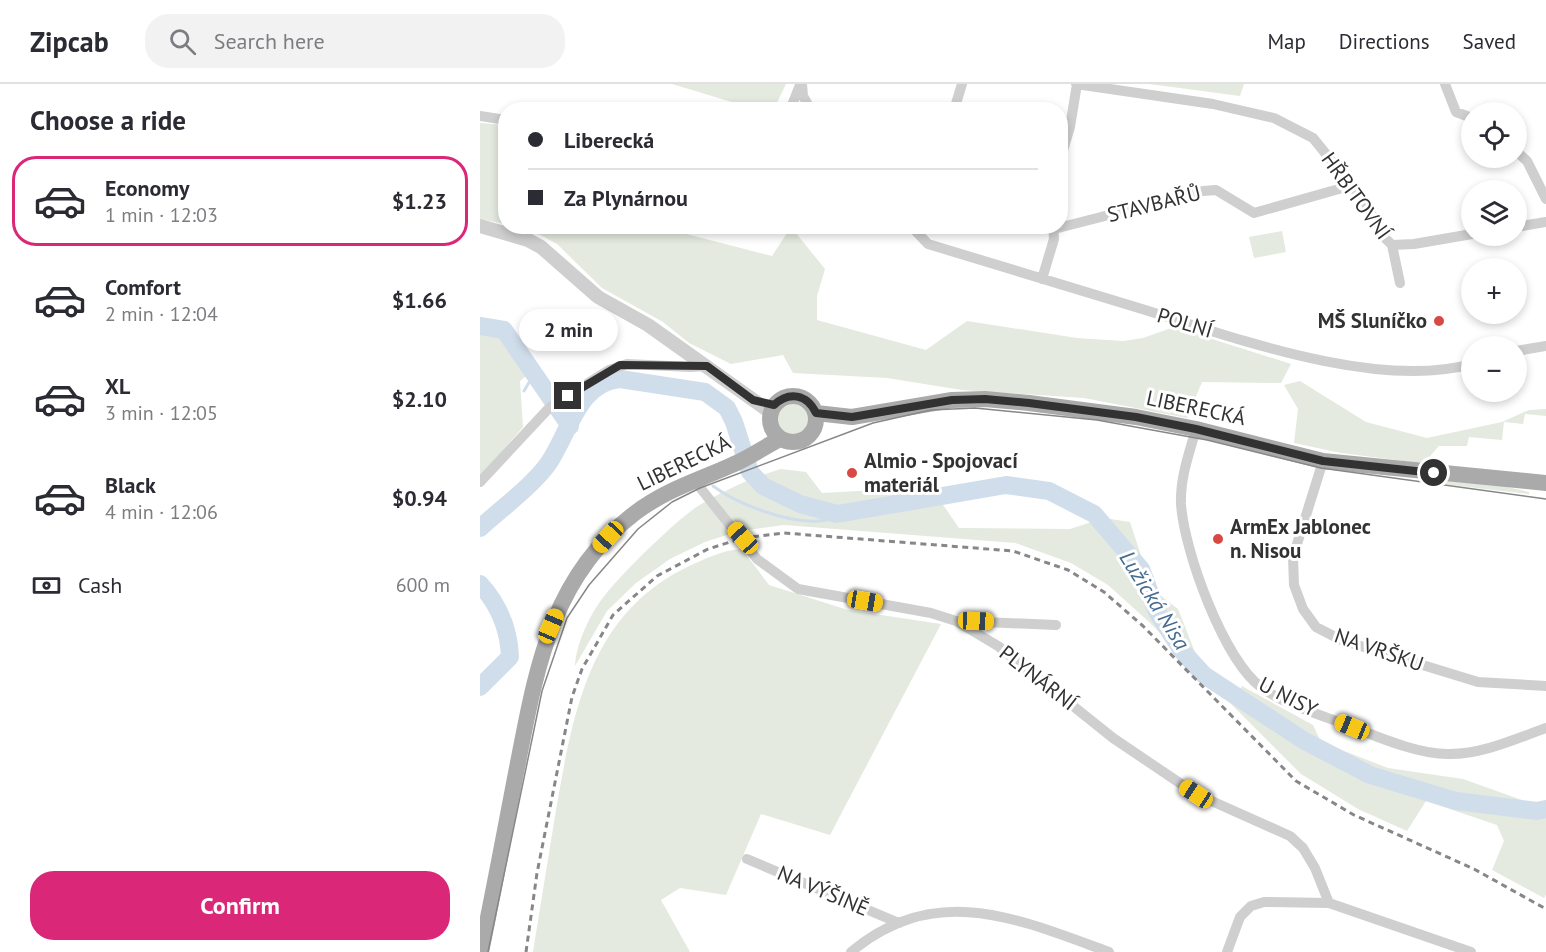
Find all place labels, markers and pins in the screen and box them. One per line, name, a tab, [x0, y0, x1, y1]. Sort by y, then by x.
place label: MŠ Sluníčko	[1318, 307, 1427, 334]
marker: MŠ Sluníčko	[1432, 314, 1446, 328]
place label: Almio - Spojovací materiál	[864, 447, 1018, 498]
marker: Almio - Spojovací materiál	[845, 466, 859, 480]
place label: ArmEx Jablonec n. Nisou	[1230, 513, 1371, 564]
marker: ArmEx Jablonec n. Nisou	[1211, 532, 1225, 546]

